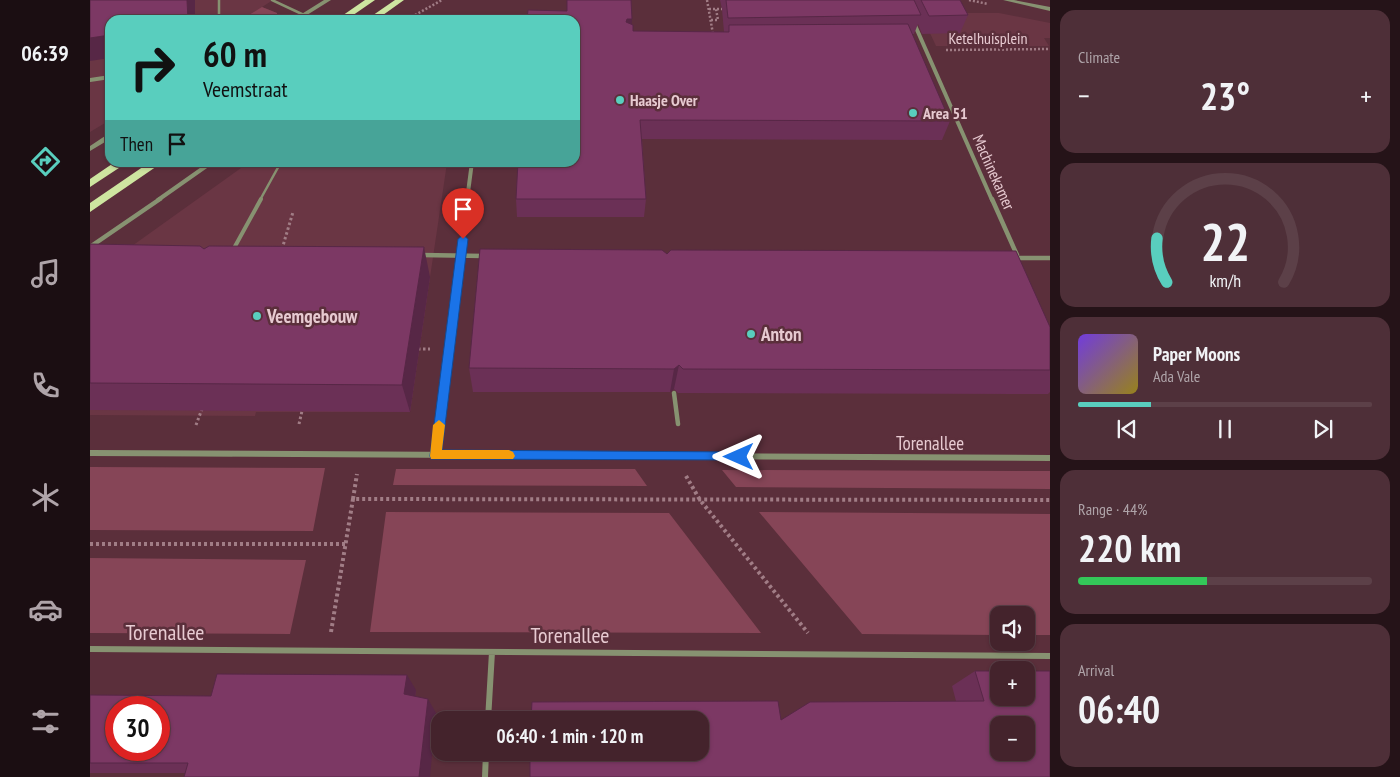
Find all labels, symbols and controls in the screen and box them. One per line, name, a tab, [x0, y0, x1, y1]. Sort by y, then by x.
street label: Ketelhuisplein	[948, 28, 1028, 48]
text: 60 m	[203, 31, 267, 77]
icon: right	[120, 35, 185, 100]
text: 06:39	[21, 39, 69, 67]
text: Climate	[1078, 47, 1120, 67]
text: 23°	[1200, 71, 1250, 120]
text: Veemstraat	[203, 75, 288, 103]
text: −	[1078, 77, 1090, 114]
text: +	[1360, 77, 1372, 114]
place label: Haasje Over	[630, 90, 698, 110]
marker: Haasje Over	[614, 94, 626, 106]
place label: Area 51	[922, 103, 968, 123]
marker: Area 51	[907, 107, 919, 119]
icon: arrive	[163, 130, 191, 158]
street label: Machinekamer	[969, 131, 1020, 213]
text: Then	[120, 132, 153, 156]
icon: directions	[28, 144, 63, 179]
pin	[442, 188, 484, 239]
icon: arrive	[449, 195, 477, 223]
text: 22	[1200, 208, 1250, 275]
icon: music	[28, 256, 63, 291]
text: km/h	[1209, 269, 1241, 292]
place label: Veemgebouw	[266, 304, 358, 328]
marker: Veemgebouw	[251, 310, 263, 322]
place label: Anton	[760, 322, 802, 346]
marker: Anton	[745, 328, 757, 340]
text: Paper Moons	[1153, 342, 1240, 366]
text: Ada Vale	[1153, 366, 1200, 386]
icon: phone	[28, 368, 63, 403]
icon: previous	[1113, 415, 1141, 443]
icon: pause	[1211, 415, 1239, 443]
icon: next	[1309, 415, 1337, 443]
position arrow	[712, 430, 764, 482]
street label: Torenallee	[896, 431, 964, 455]
icon: climate	[28, 480, 63, 515]
text: Range · 44%	[1078, 499, 1147, 519]
text: 220 km	[1078, 523, 1181, 572]
icon: car	[28, 592, 63, 627]
map controls	[990, 606, 1035, 761]
button: sound	[990, 606, 1035, 651]
street label: Torenallee	[126, 618, 204, 646]
street label: Torenallee	[531, 621, 609, 649]
text: Arrival	[1078, 660, 1114, 680]
button: +	[990, 661, 1035, 706]
text: 06:40	[1078, 684, 1160, 733]
speed limit sign: 30	[105, 696, 170, 761]
icon: filters	[28, 704, 63, 739]
button: −	[990, 716, 1035, 761]
text: 06:40 · 1 min · 120 m	[497, 724, 643, 748]

